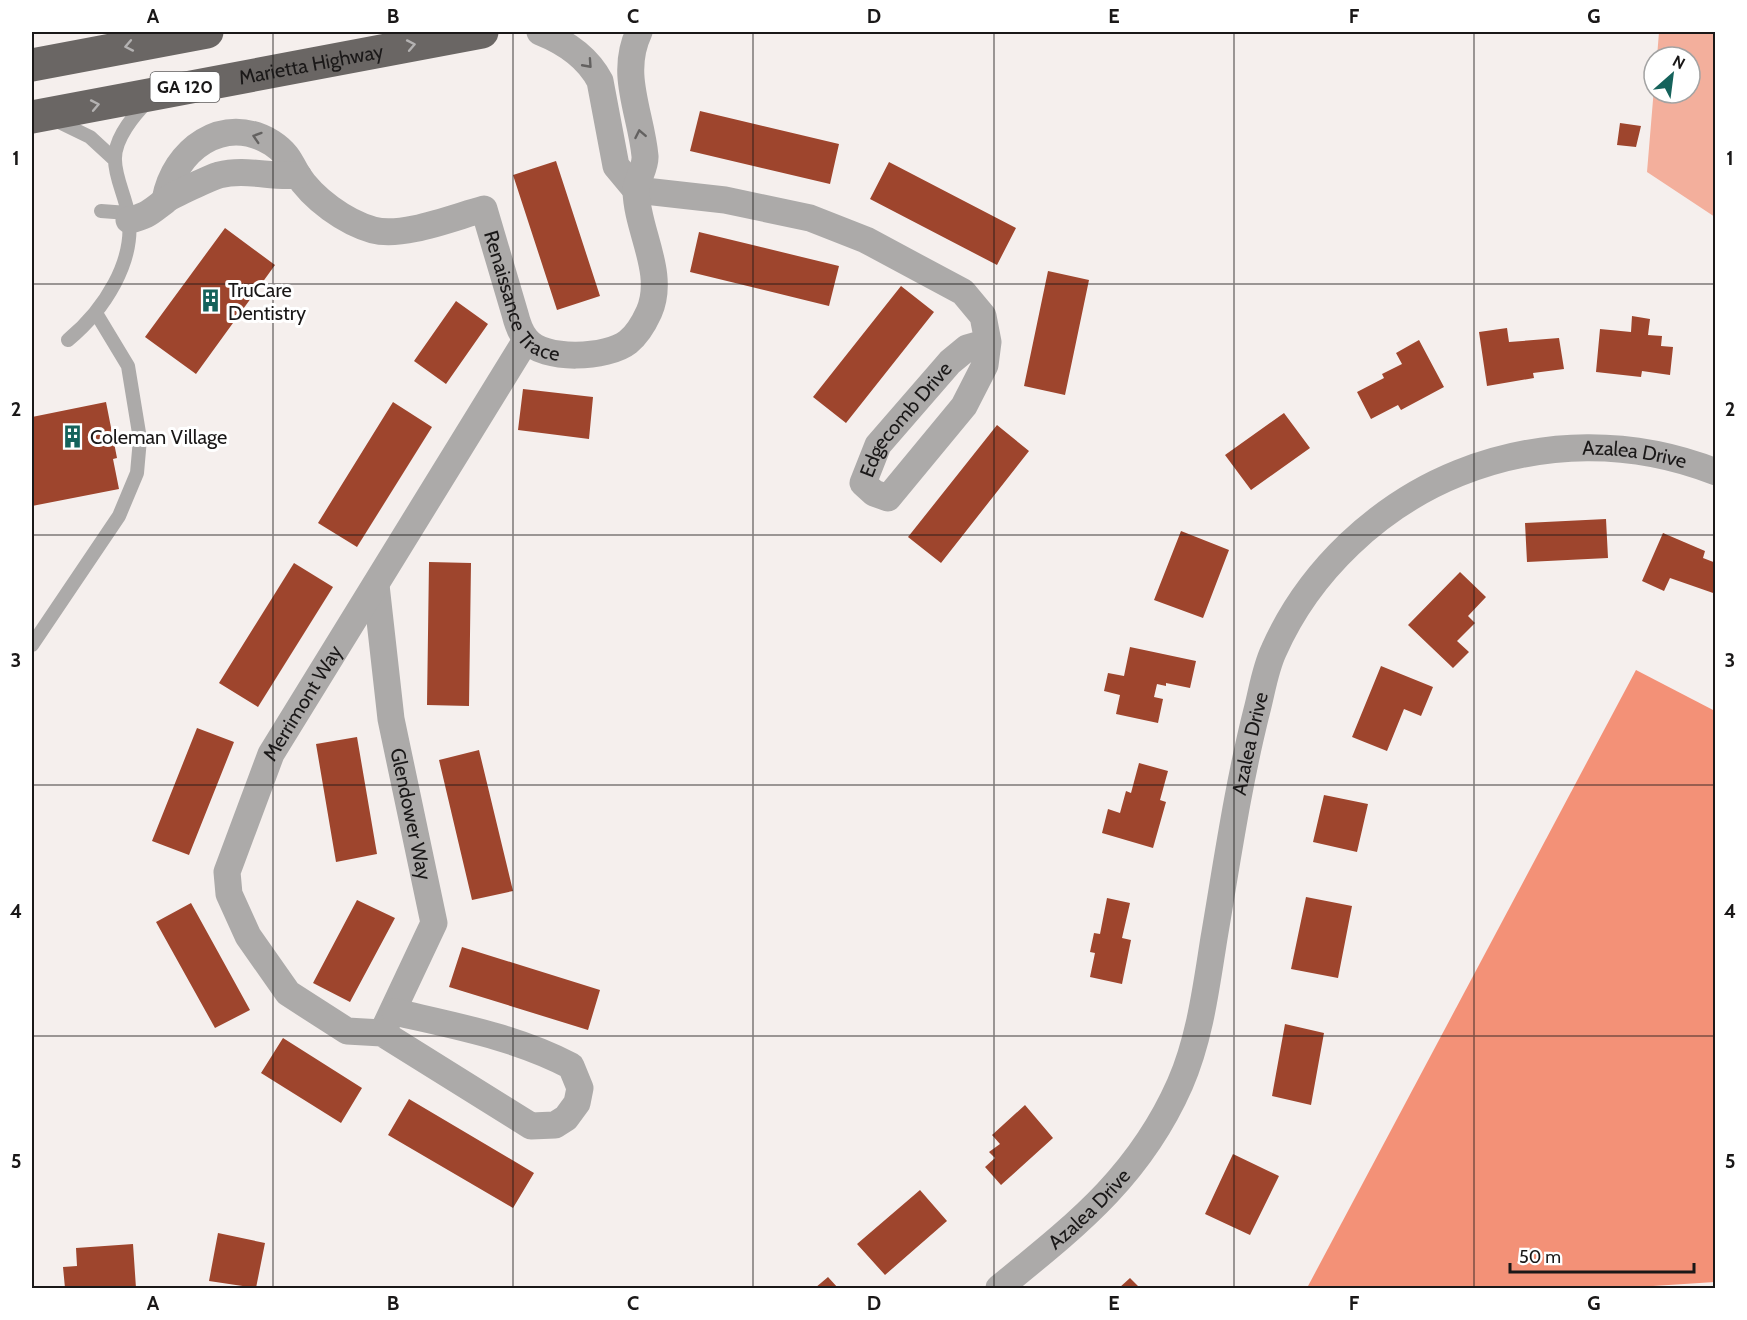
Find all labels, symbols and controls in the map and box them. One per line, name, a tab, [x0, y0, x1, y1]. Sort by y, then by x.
text: A	[147, 4, 160, 28]
text: B	[387, 4, 399, 28]
text: C	[627, 4, 639, 28]
text: D	[867, 4, 881, 28]
text: E	[1108, 4, 1120, 28]
text: F	[1349, 4, 1360, 28]
text: G	[1587, 4, 1601, 28]
one-way arrow	[125, 39, 135, 52]
street label: Marietta Highway	[237, 39, 385, 90]
one-way arrow	[405, 39, 415, 52]
north arrow	[1642, 45, 1702, 105]
text: N	[1669, 51, 1688, 73]
one-way arrow	[581, 57, 592, 67]
road number: GA 120	[150, 72, 219, 102]
one-way arrow	[90, 99, 100, 112]
one-way arrow	[634, 129, 647, 139]
one-way arrow	[252, 132, 263, 145]
text: 1	[12, 146, 20, 170]
text: 1	[1726, 146, 1734, 170]
street label: Renaissance Trace	[479, 228, 562, 366]
place label: TruCare Dentistry	[228, 278, 306, 325]
building icon: TruCare Dentistry	[197, 288, 223, 314]
street label: Edgecomb Drive	[854, 357, 957, 481]
text: 2	[11, 397, 21, 421]
text: 2	[1725, 397, 1735, 421]
building icon: Coleman Village	[59, 424, 85, 450]
place label: Coleman Village	[90, 425, 227, 449]
street label: Azalea Drive	[1582, 436, 1689, 473]
street label: Merrimont Way	[258, 641, 347, 765]
text: 3	[11, 648, 21, 672]
text: 3	[1725, 648, 1735, 672]
street label: Azalea Drive	[1227, 690, 1273, 797]
street label: Glendower Way	[385, 746, 437, 882]
text: 4	[10, 899, 22, 923]
text: 4	[1724, 899, 1736, 923]
text: 5	[11, 1149, 21, 1173]
text: 5	[1725, 1149, 1735, 1173]
street label: Azalea Drive	[1043, 1164, 1135, 1254]
scale bar	[1510, 1236, 1694, 1274]
text: 50 m	[1519, 1246, 1561, 1268]
text: A	[147, 1291, 160, 1315]
text: B	[387, 1291, 399, 1315]
text: C	[627, 1291, 639, 1315]
text: D	[867, 1291, 881, 1315]
text: E	[1108, 1291, 1120, 1315]
text: F	[1349, 1291, 1360, 1315]
text: G	[1587, 1291, 1601, 1315]

